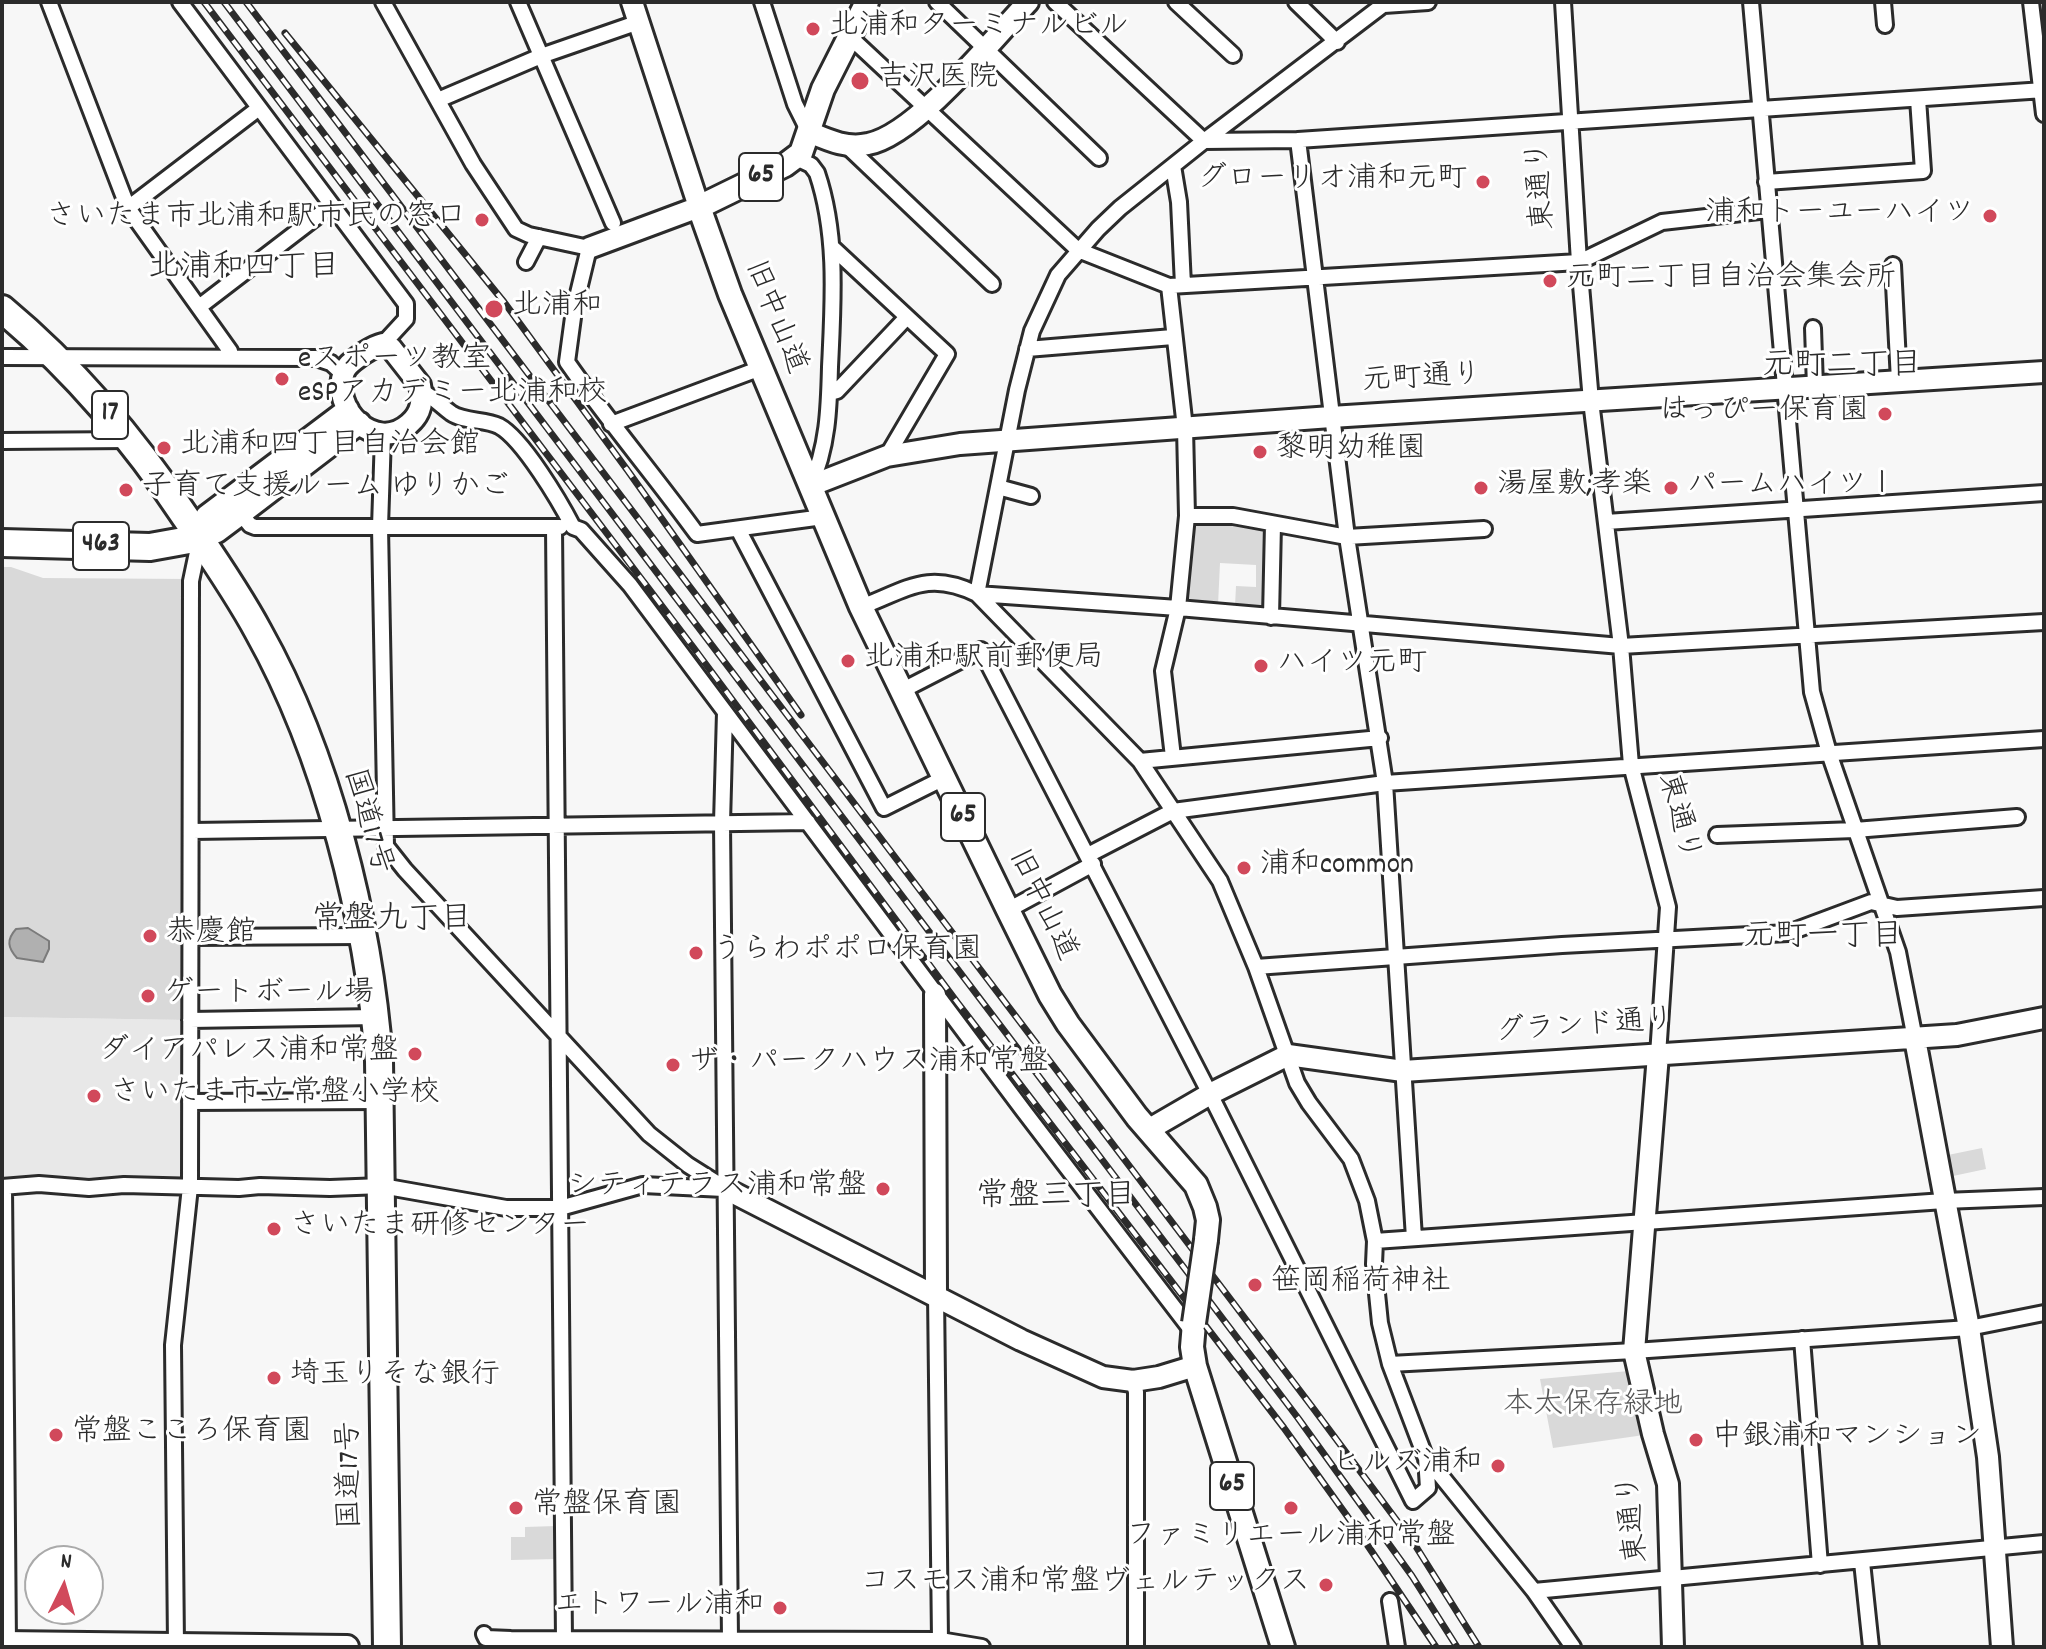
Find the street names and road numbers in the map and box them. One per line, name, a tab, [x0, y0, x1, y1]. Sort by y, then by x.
street label: 東通り	[1523, 139, 1565, 231]
road number: 65	[739, 153, 783, 201]
street label: 旧中山道	[734, 256, 812, 380]
street label: 元町通り	[1361, 360, 1483, 402]
road number: 17	[92, 391, 128, 439]
road number: 463	[73, 522, 129, 570]
street label: 国道17号	[333, 765, 397, 879]
street label: 東通り	[1647, 770, 1705, 866]
road number: 65	[941, 793, 985, 841]
street label: 旧中山道	[998, 844, 1082, 968]
street label: グランド通り	[1494, 1005, 1676, 1053]
street label: 国道17号	[334, 1421, 372, 1529]
road number: 65	[1210, 1462, 1254, 1510]
street label: 東通り	[1613, 1471, 1659, 1565]

